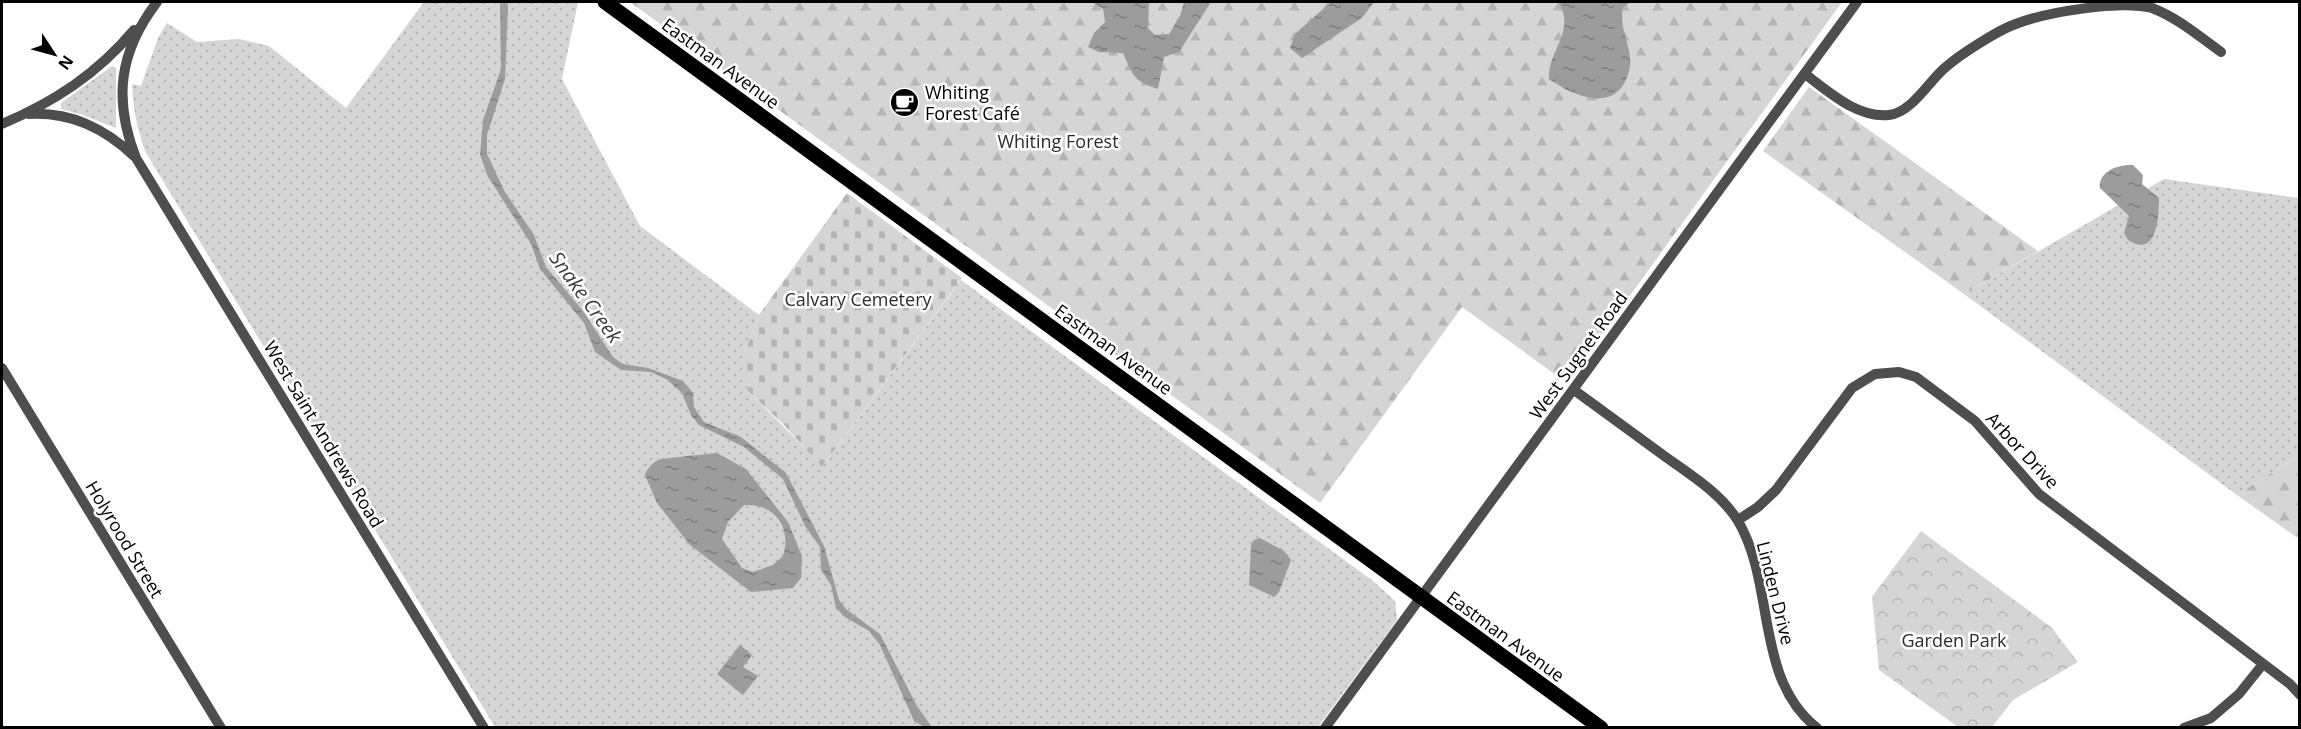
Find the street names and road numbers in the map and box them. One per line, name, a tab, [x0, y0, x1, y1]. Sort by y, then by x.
street label: Eastman Avenue	[657, 12, 785, 114]
street label: West Sugnet Road	[1524, 286, 1632, 424]
street label: Eastman Avenue	[1050, 298, 1178, 400]
street label: West Saint Andrews Road	[259, 336, 389, 532]
street label: Arbor Drive	[1981, 406, 2065, 494]
street label: Holyrood Street	[81, 476, 169, 602]
street label: Linden Drive	[1752, 539, 1800, 647]
street label: Eastman Avenue	[1442, 585, 1570, 687]

